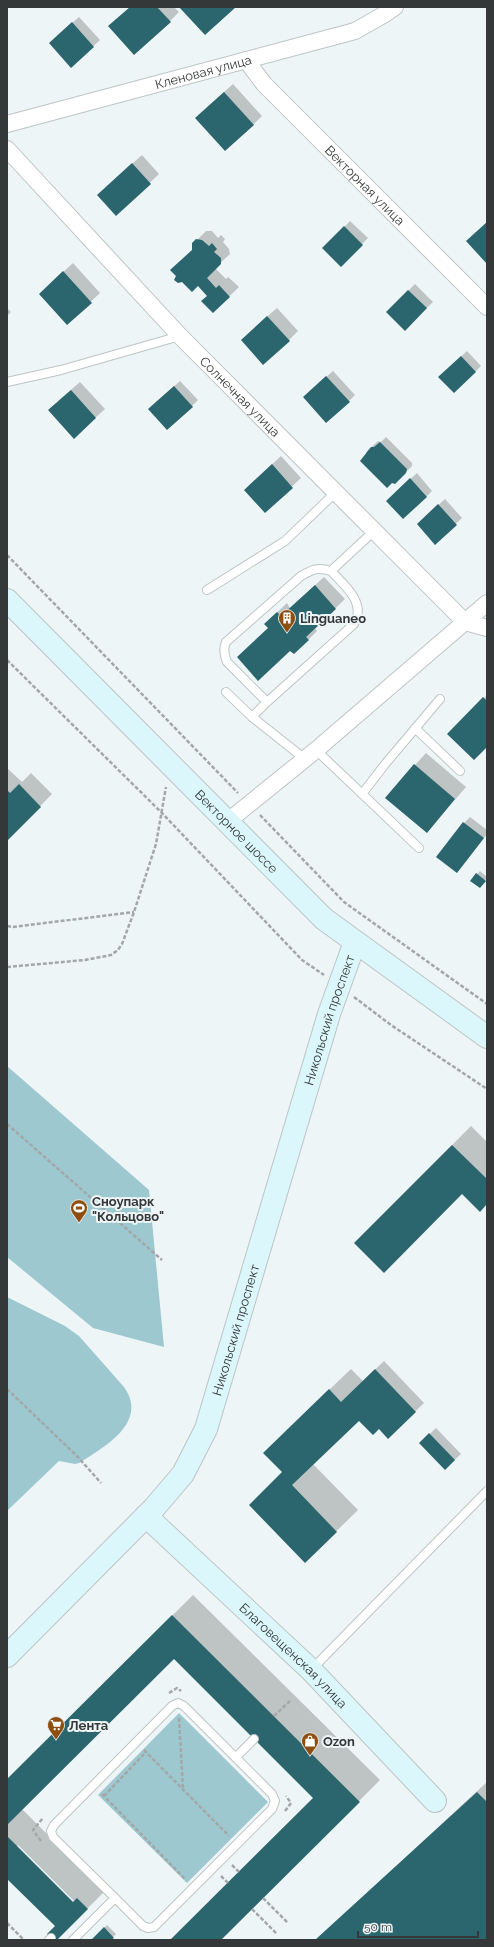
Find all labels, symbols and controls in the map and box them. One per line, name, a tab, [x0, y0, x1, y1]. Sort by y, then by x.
street label: Кленовая улица	[153, 52, 253, 92]
street label: Векторная улица	[322, 143, 408, 228]
street label: Солнечная улица	[197, 353, 283, 440]
building icon: Linguaneo	[277, 608, 297, 633]
place label: Linguaneo	[300, 611, 366, 626]
street label: Векторное шоссе	[192, 787, 281, 877]
street label: Никольский проспект	[301, 953, 358, 1087]
place label: Сноупарк "Кольцово"	[92, 1194, 164, 1224]
sports icon: Сноупарк "Кольцово"	[69, 1198, 89, 1223]
street label: Никольский проспект	[209, 1263, 262, 1398]
street label: Благовещенская улица	[236, 1600, 350, 1711]
supermarket icon: Лента	[46, 1715, 66, 1740]
place label: Лента	[69, 1718, 109, 1733]
shop icon: Ozon	[300, 1731, 320, 1756]
place label: Ozon	[323, 1734, 355, 1749]
scale bar	[358, 1913, 478, 1939]
text: 50 m	[364, 1920, 392, 1934]

